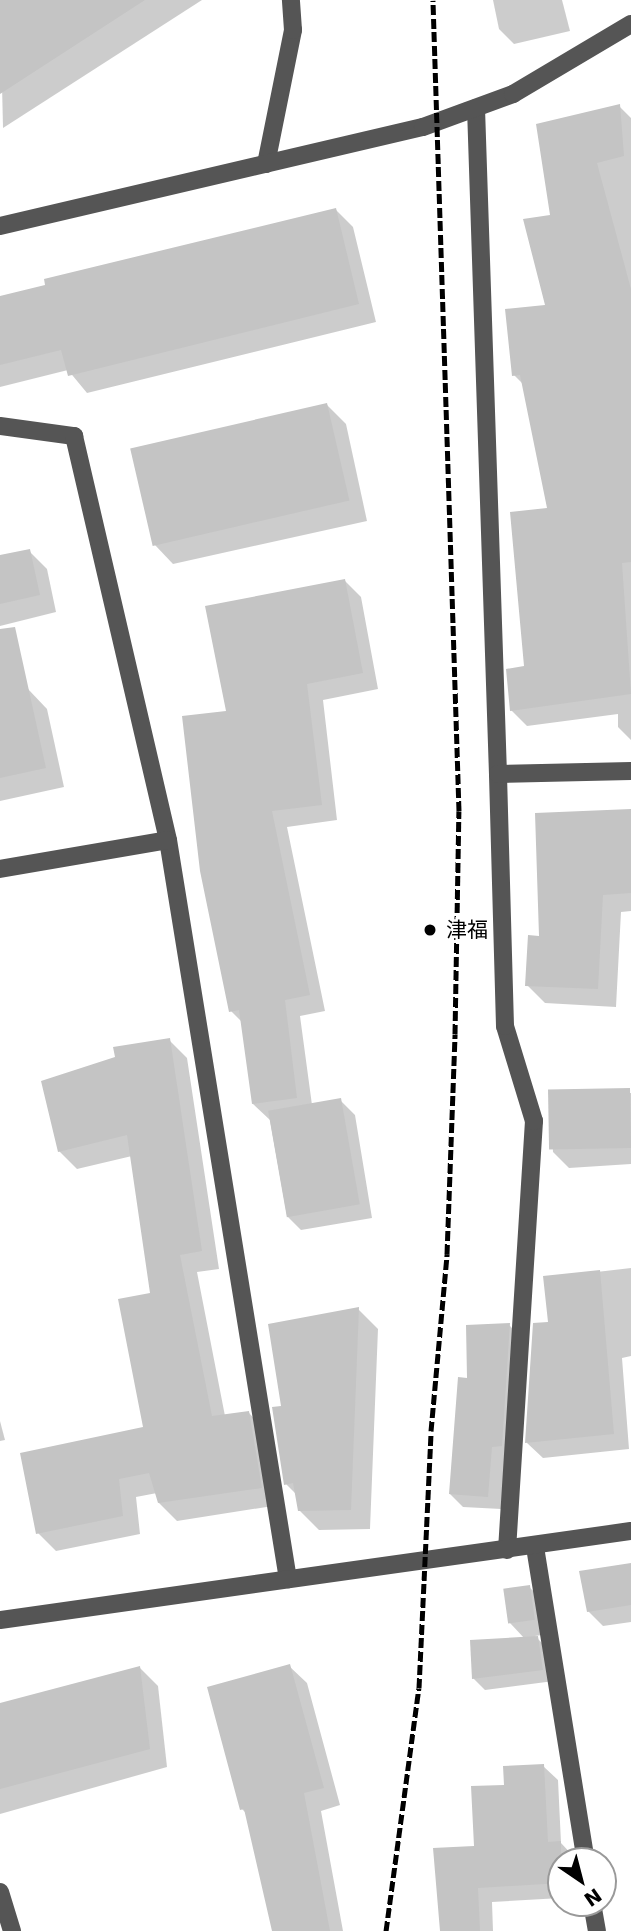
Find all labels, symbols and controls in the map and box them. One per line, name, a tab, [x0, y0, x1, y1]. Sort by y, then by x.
place label: 津福	[446, 917, 488, 943]
marker: 津福	[420, 920, 440, 940]
north arrow	[547, 1847, 617, 1917]
text: N	[580, 1884, 606, 1911]

